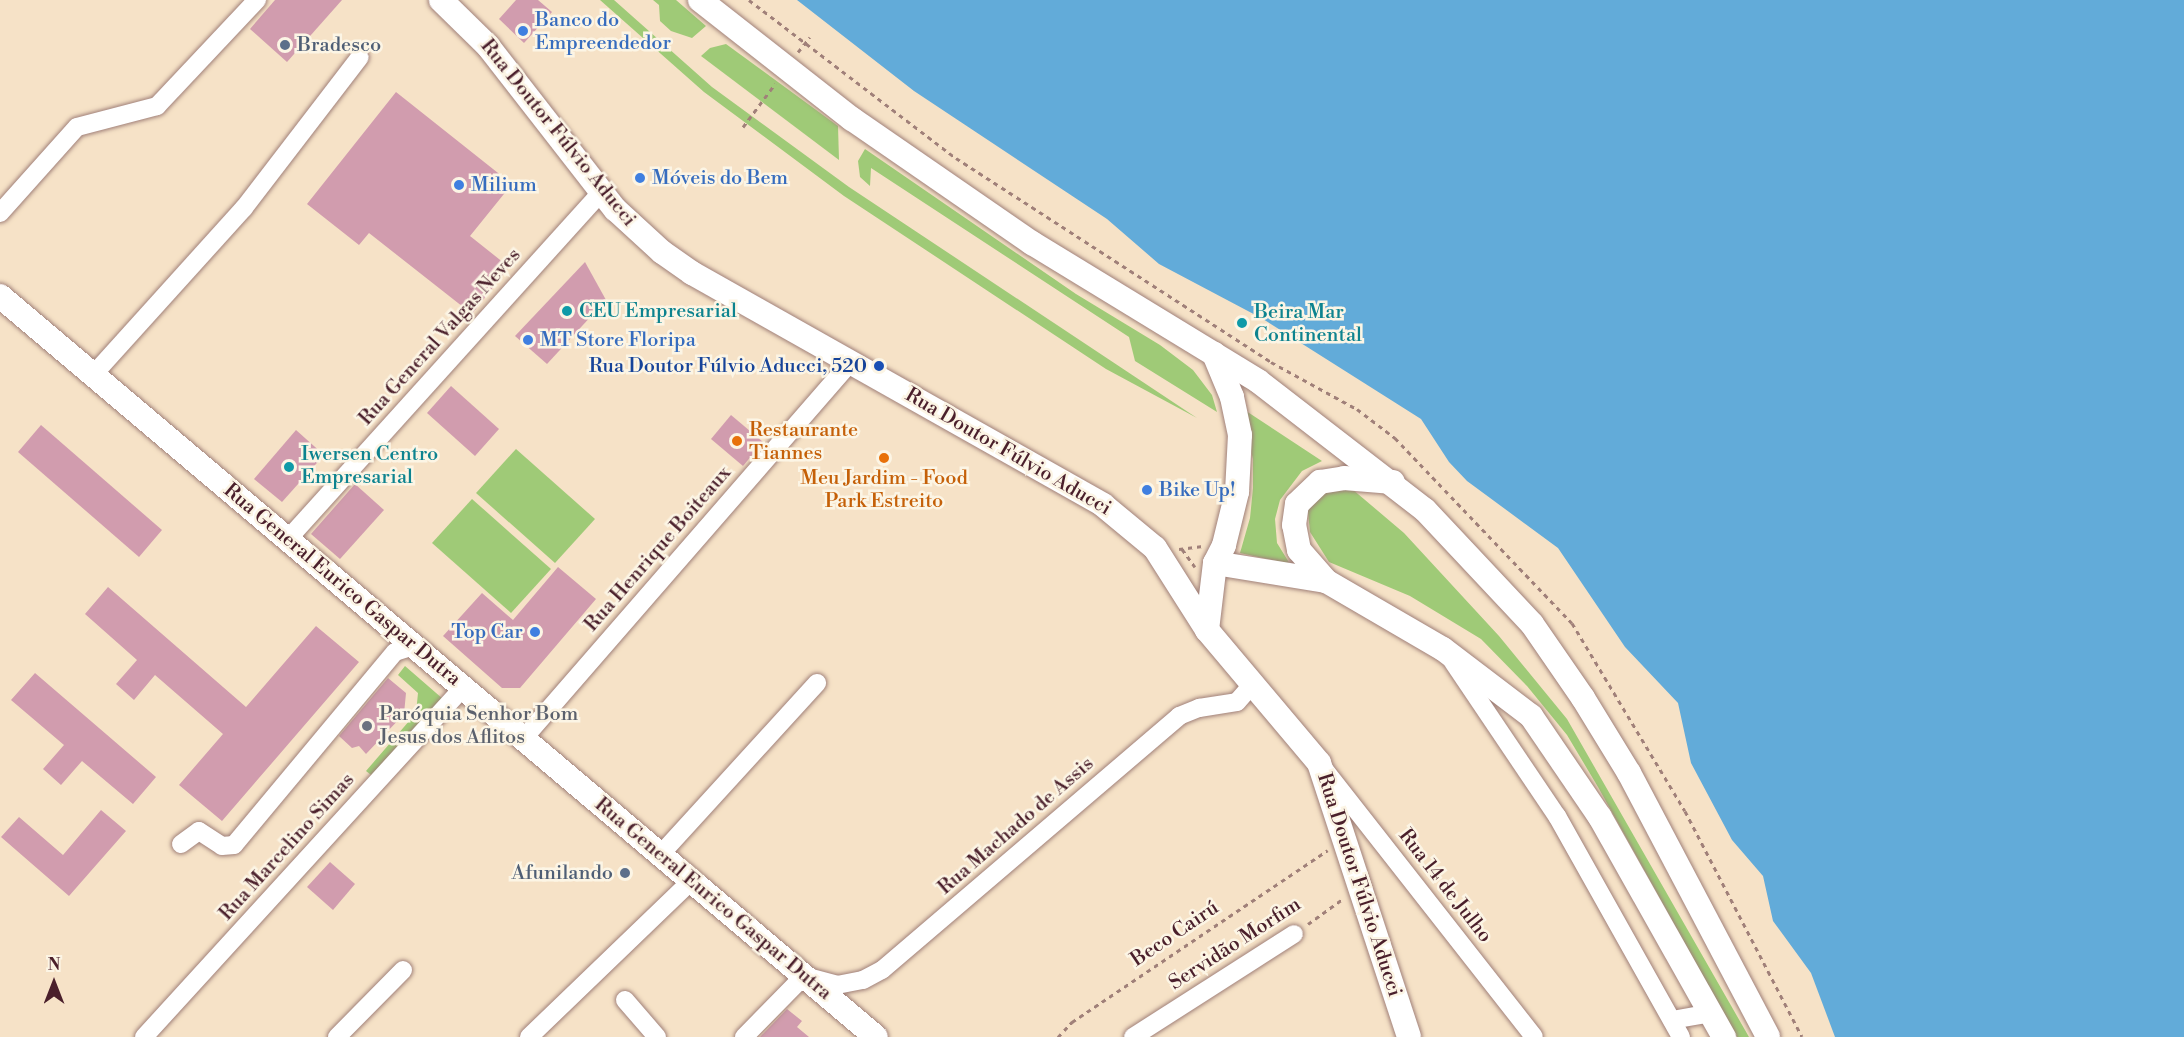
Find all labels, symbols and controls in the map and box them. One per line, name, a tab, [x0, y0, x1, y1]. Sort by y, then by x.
place label: Banco do Empreendedor	[535, 8, 671, 55]
marker: Banco do Empreendedor	[516, 24, 530, 38]
place label: Bradesco	[297, 33, 381, 57]
street label: Rua Doutor Fúlvio Aducci	[475, 35, 641, 231]
marker: Bradesco	[278, 38, 292, 52]
place label: Móveis do Bem	[652, 166, 788, 190]
marker: Móveis do Bem	[633, 171, 647, 185]
place label: Milium	[471, 173, 537, 197]
marker: Milium	[452, 178, 466, 192]
street label: Rua General Valgas Neves	[354, 243, 526, 431]
place label: CEU Empresarial	[579, 299, 737, 323]
place label: Beira Mar Continental	[1254, 300, 1362, 347]
marker: CEU Empresarial	[560, 304, 574, 318]
marker: Beira Mar Continental	[1235, 316, 1249, 330]
place label: MT Store Floripa	[540, 328, 696, 352]
marker: MT Store Floripa	[521, 333, 535, 347]
place label: Rua Doutor Fúlvio Aducci, 520	[589, 354, 867, 378]
marker: Rua Doutor Fúlvio Aducci, 520	[872, 359, 886, 373]
street label: Rua Doutor Fúlvio Aducci	[901, 383, 1115, 521]
place label: Restaurante Tiannes	[749, 418, 858, 465]
marker: Restaurante Tiannes	[730, 434, 744, 448]
place label: Iwersen Centro Empresarial	[301, 443, 438, 490]
marker: Meu Jardim - Food Park Estreito	[877, 451, 891, 465]
marker: Iwersen Centro Empresarial	[282, 460, 296, 474]
street label: Rua Henrique Boiteaux	[580, 461, 736, 637]
place label: Meu Jardim - Food Park Estreito	[800, 467, 968, 514]
place label: Bike Up!	[1159, 478, 1235, 502]
street label: Rua General Eurico Gaspar Dutra	[219, 479, 465, 691]
marker: Bike Up!	[1140, 483, 1154, 497]
place label: Top Car	[451, 620, 523, 644]
marker: Top Car	[528, 625, 542, 639]
place label: Paróquia Senhor Bom Jesus dos Aflitos	[379, 702, 578, 749]
marker: Paróquia Senhor Bom Jesus dos Aflitos	[360, 719, 374, 733]
street label: Rua Machado de Assis	[933, 752, 1099, 900]
street label: Rua Marcelino Simas	[214, 768, 360, 926]
street label: Rua Doutor Fúlvio Aducci	[1311, 770, 1407, 1000]
street label: Rua General Eurico Gaspar Dutra	[590, 793, 836, 1005]
street label: Rua 14 de Julho	[1393, 824, 1497, 948]
place label: Afunilando	[512, 861, 613, 885]
marker: Afunilando	[618, 866, 632, 880]
street label: Servidão Morfim	[1165, 892, 1305, 996]
street label: Beco Cairú	[1127, 896, 1223, 972]
north arrow	[24, 953, 84, 1013]
text: N	[48, 955, 60, 975]

